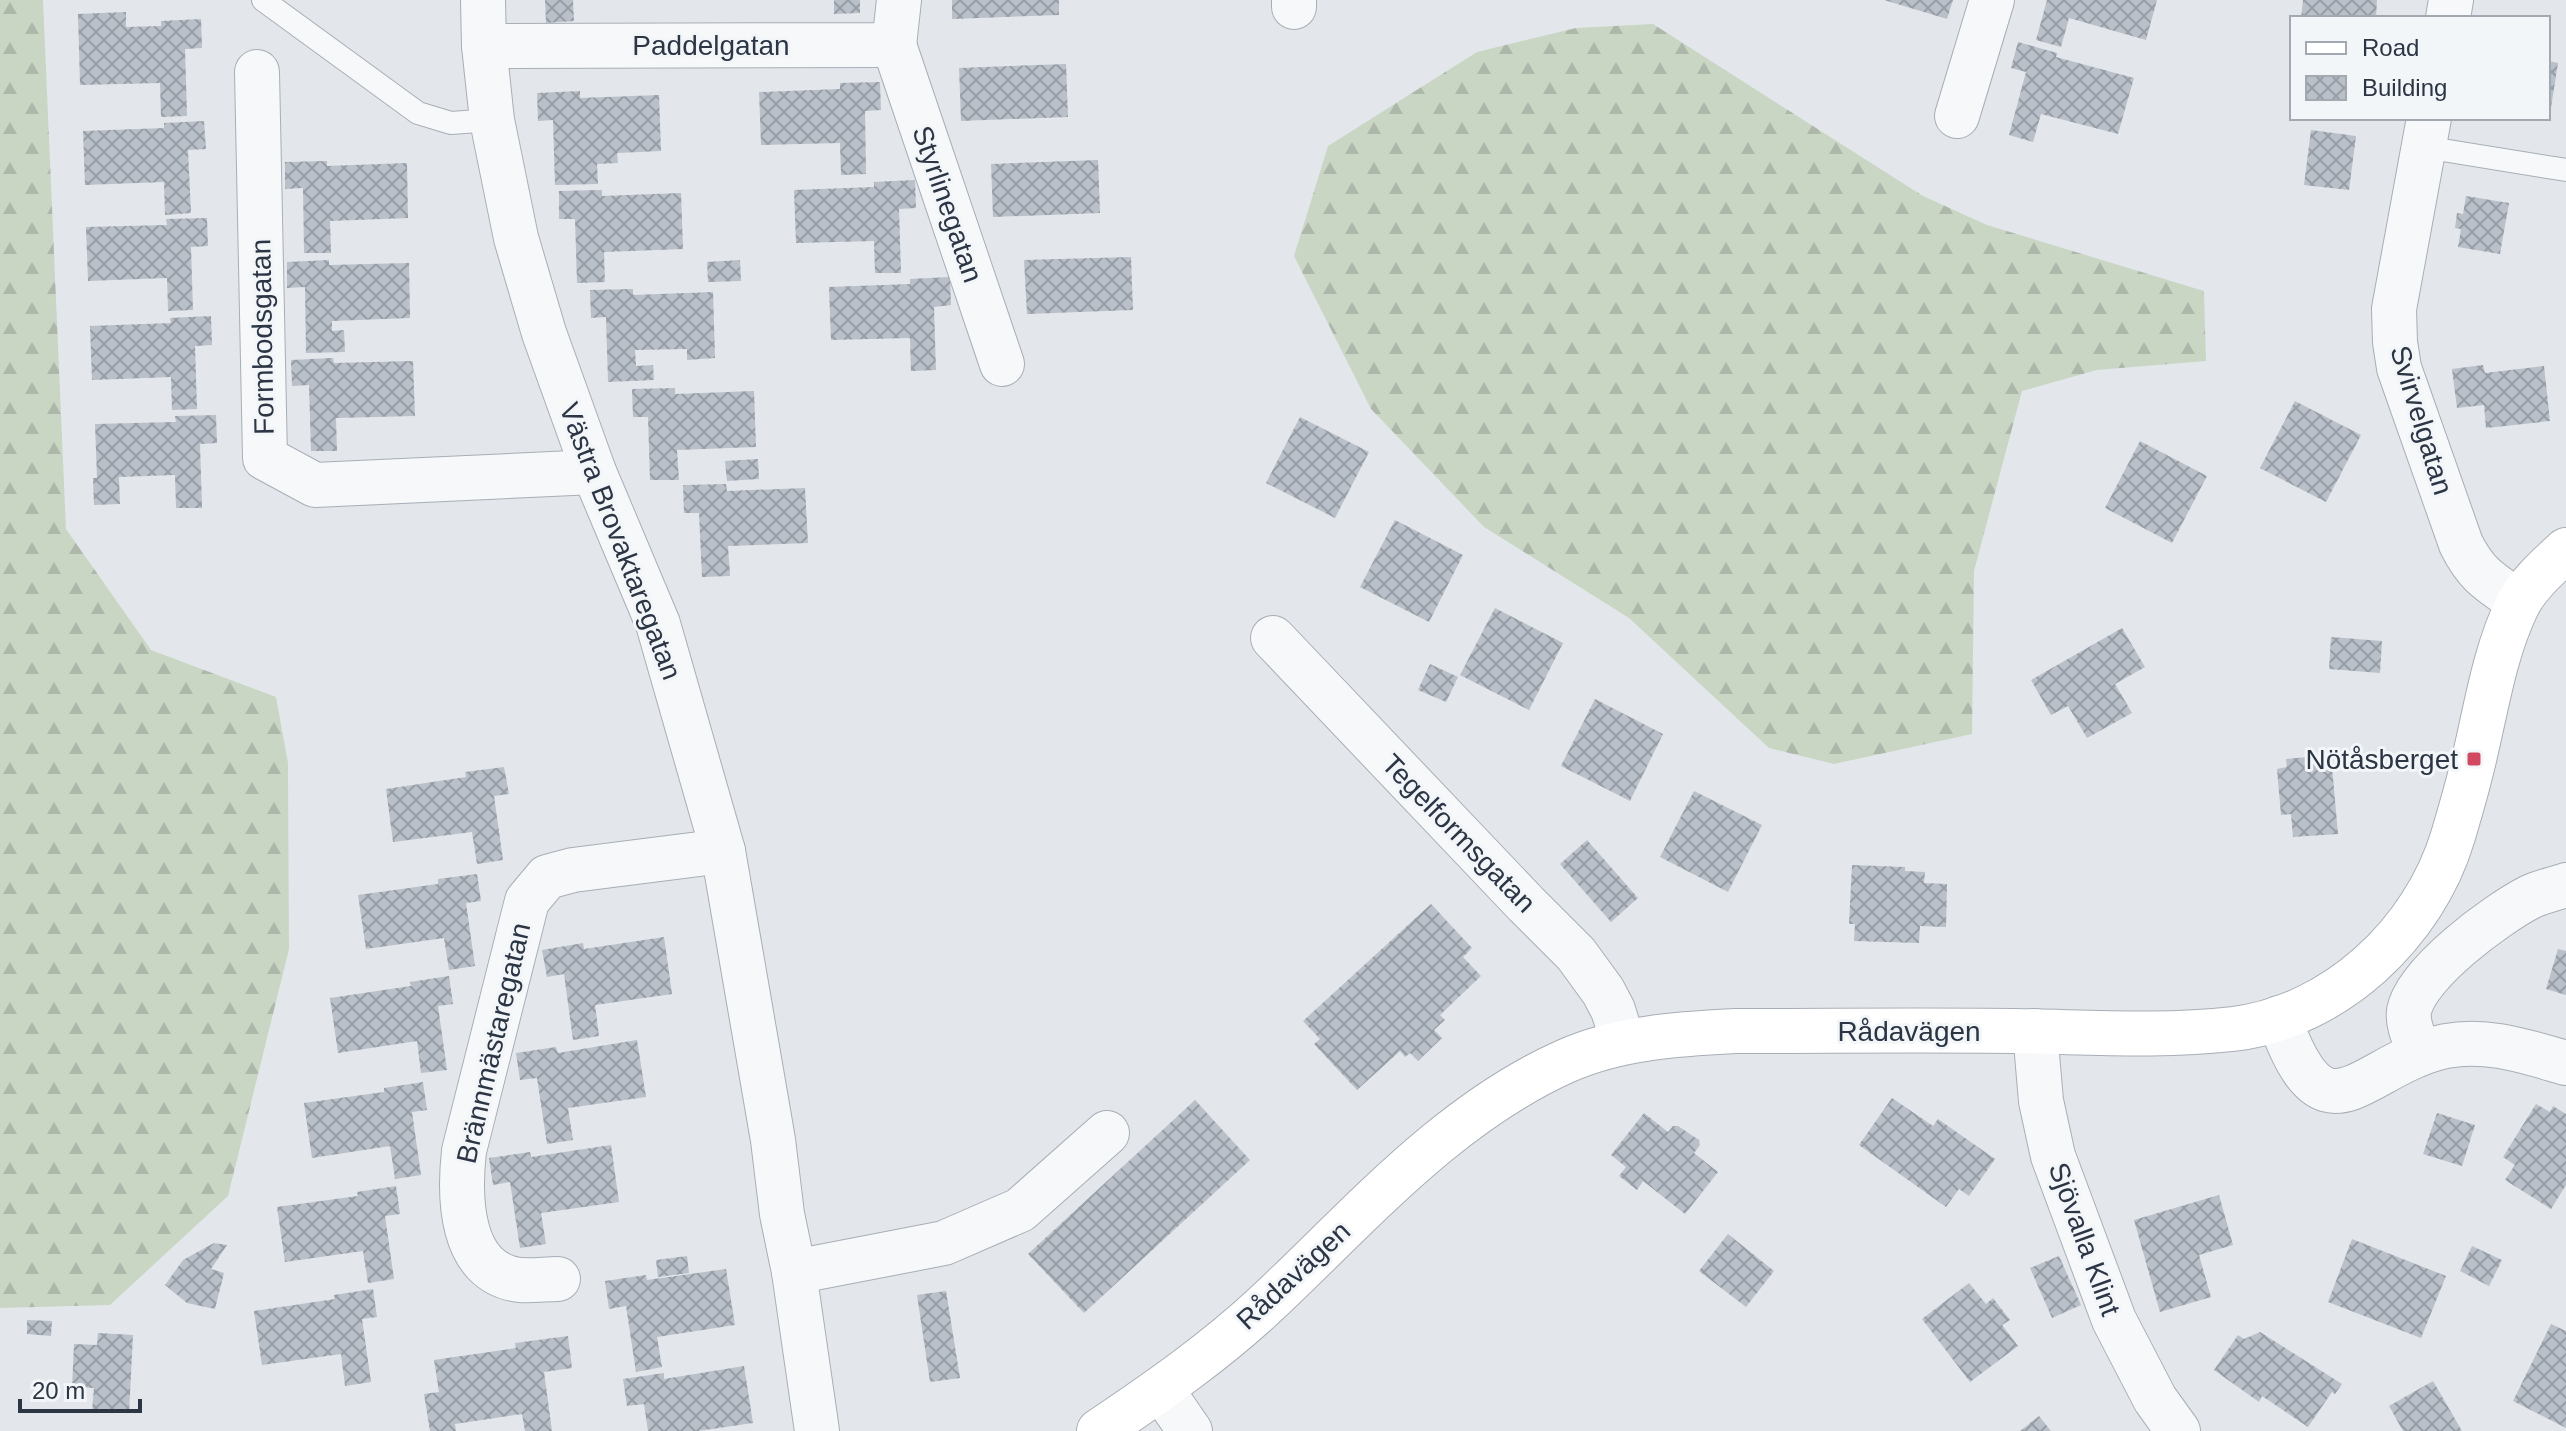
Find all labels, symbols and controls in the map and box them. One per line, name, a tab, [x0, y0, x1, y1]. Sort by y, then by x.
legend	[2290, 16, 2550, 120]
street label: Paddelgatan	[632, 30, 790, 61]
text: Road	[2362, 34, 2419, 61]
text: Building	[2362, 74, 2447, 101]
street label: Styrlinegatan	[906, 122, 989, 286]
street label: Formbodsgatan	[245, 239, 280, 435]
street label: Svirvelgatan	[2384, 342, 2459, 498]
street label: Västra Brovaktaregatan	[553, 398, 688, 684]
place label: Nötåsberget	[2305, 744, 2458, 775]
street label: Tegelformsgatan	[1376, 748, 1542, 919]
marker: Nötåsberget	[2465, 750, 2483, 768]
street label: Brännmästaregatan	[451, 920, 536, 1166]
street label: Rådavägen	[1837, 1016, 1981, 1047]
street label: Sjövalla Klint	[2043, 1159, 2127, 1320]
street label: Rådavägen	[1230, 1215, 1356, 1336]
scale bar	[20, 1363, 140, 1413]
text: 20 m	[32, 1377, 85, 1404]

